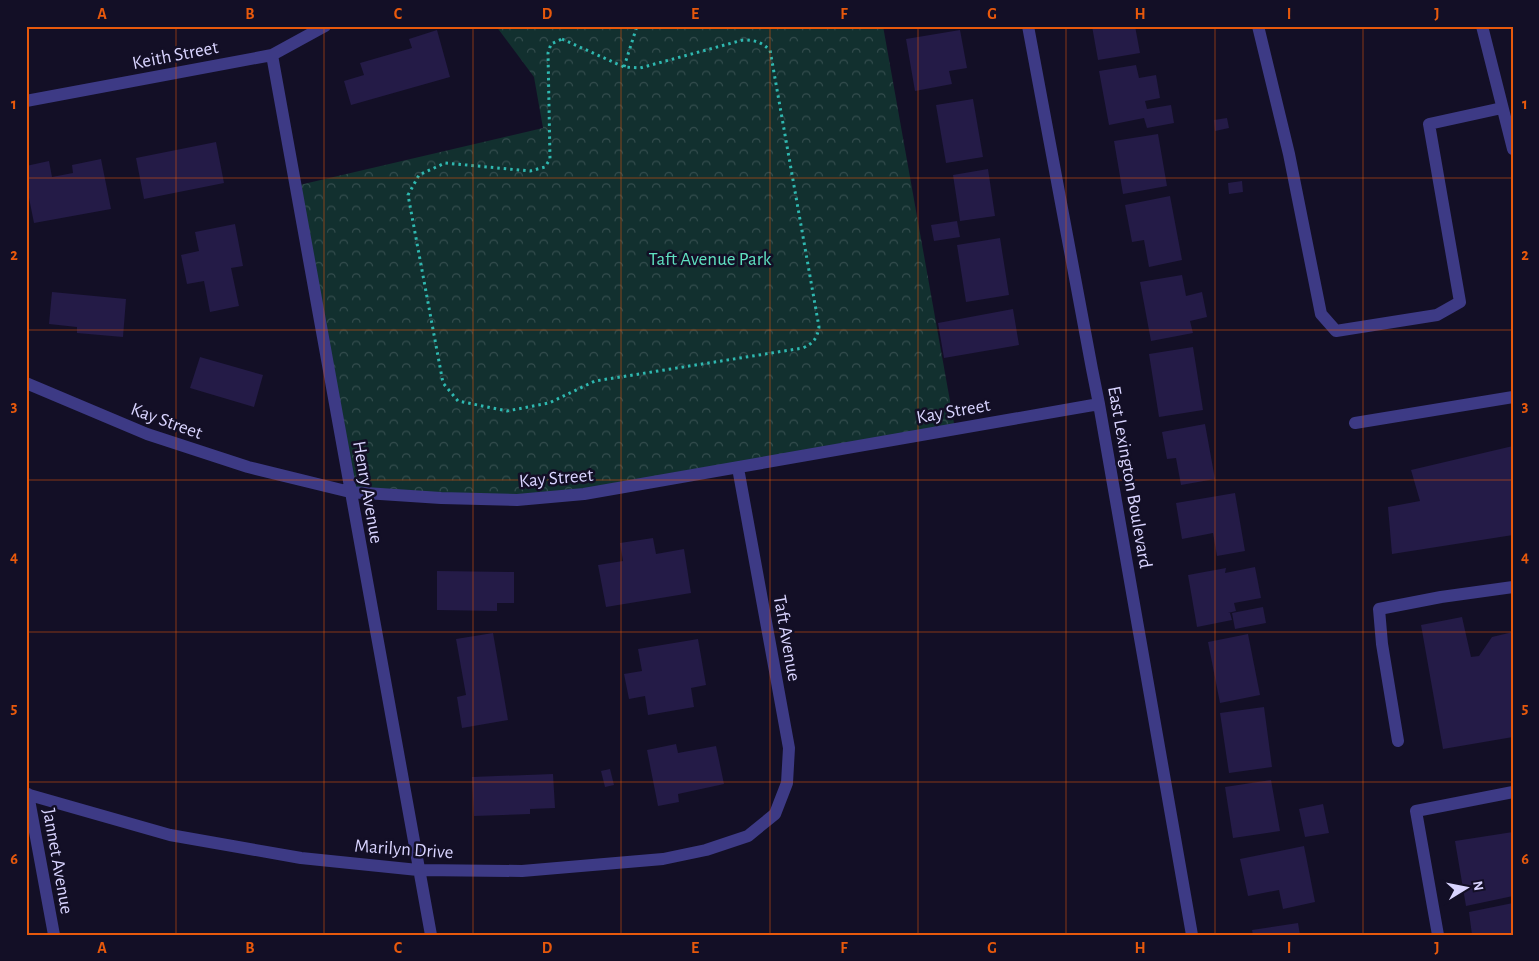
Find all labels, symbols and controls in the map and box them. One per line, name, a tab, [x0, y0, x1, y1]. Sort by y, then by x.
text: A	[97, 6, 107, 22]
text: B	[245, 6, 255, 22]
text: C	[394, 6, 403, 22]
text: D	[542, 6, 553, 22]
text: E	[691, 6, 699, 22]
text: F	[840, 6, 848, 22]
text: G	[987, 6, 997, 22]
text: H	[1134, 6, 1146, 22]
text: I	[1287, 6, 1291, 22]
text: J	[1434, 6, 1440, 22]
street label: Keith Street	[131, 38, 220, 73]
text: 1	[11, 96, 17, 112]
text: 1	[1522, 96, 1528, 112]
text: 2	[10, 247, 18, 263]
text: 2	[1521, 247, 1529, 263]
park label: Taft Avenue Park	[648, 250, 772, 269]
street label: East Lexington Boulevard	[1104, 385, 1155, 570]
street label: Kay Street	[915, 396, 992, 427]
text: 3	[11, 398, 18, 414]
text: 3	[1522, 398, 1529, 414]
street label: Kay Street	[128, 400, 205, 443]
street label: Henry Avenue	[349, 439, 386, 545]
street label: Kay Street	[518, 466, 594, 491]
text: 4	[10, 549, 18, 565]
text: 4	[1521, 549, 1529, 565]
street label: Taft Avenue	[770, 594, 803, 683]
text: 5	[11, 700, 18, 716]
text: 5	[1522, 700, 1529, 716]
street label: Jannet Avenue	[39, 807, 76, 916]
street label: Marilyn Drive	[354, 837, 454, 862]
text: 6	[10, 851, 18, 867]
text: 6	[1521, 851, 1529, 867]
north arrow	[1442, 864, 1492, 914]
text: N	[1470, 880, 1486, 892]
text: A	[97, 940, 107, 956]
text: B	[245, 940, 255, 956]
text: C	[394, 940, 403, 956]
text: D	[542, 940, 553, 956]
text: E	[691, 940, 699, 956]
text: F	[840, 940, 848, 956]
text: G	[987, 940, 997, 956]
text: H	[1134, 940, 1146, 956]
text: I	[1287, 940, 1291, 956]
text: J	[1434, 940, 1440, 956]

